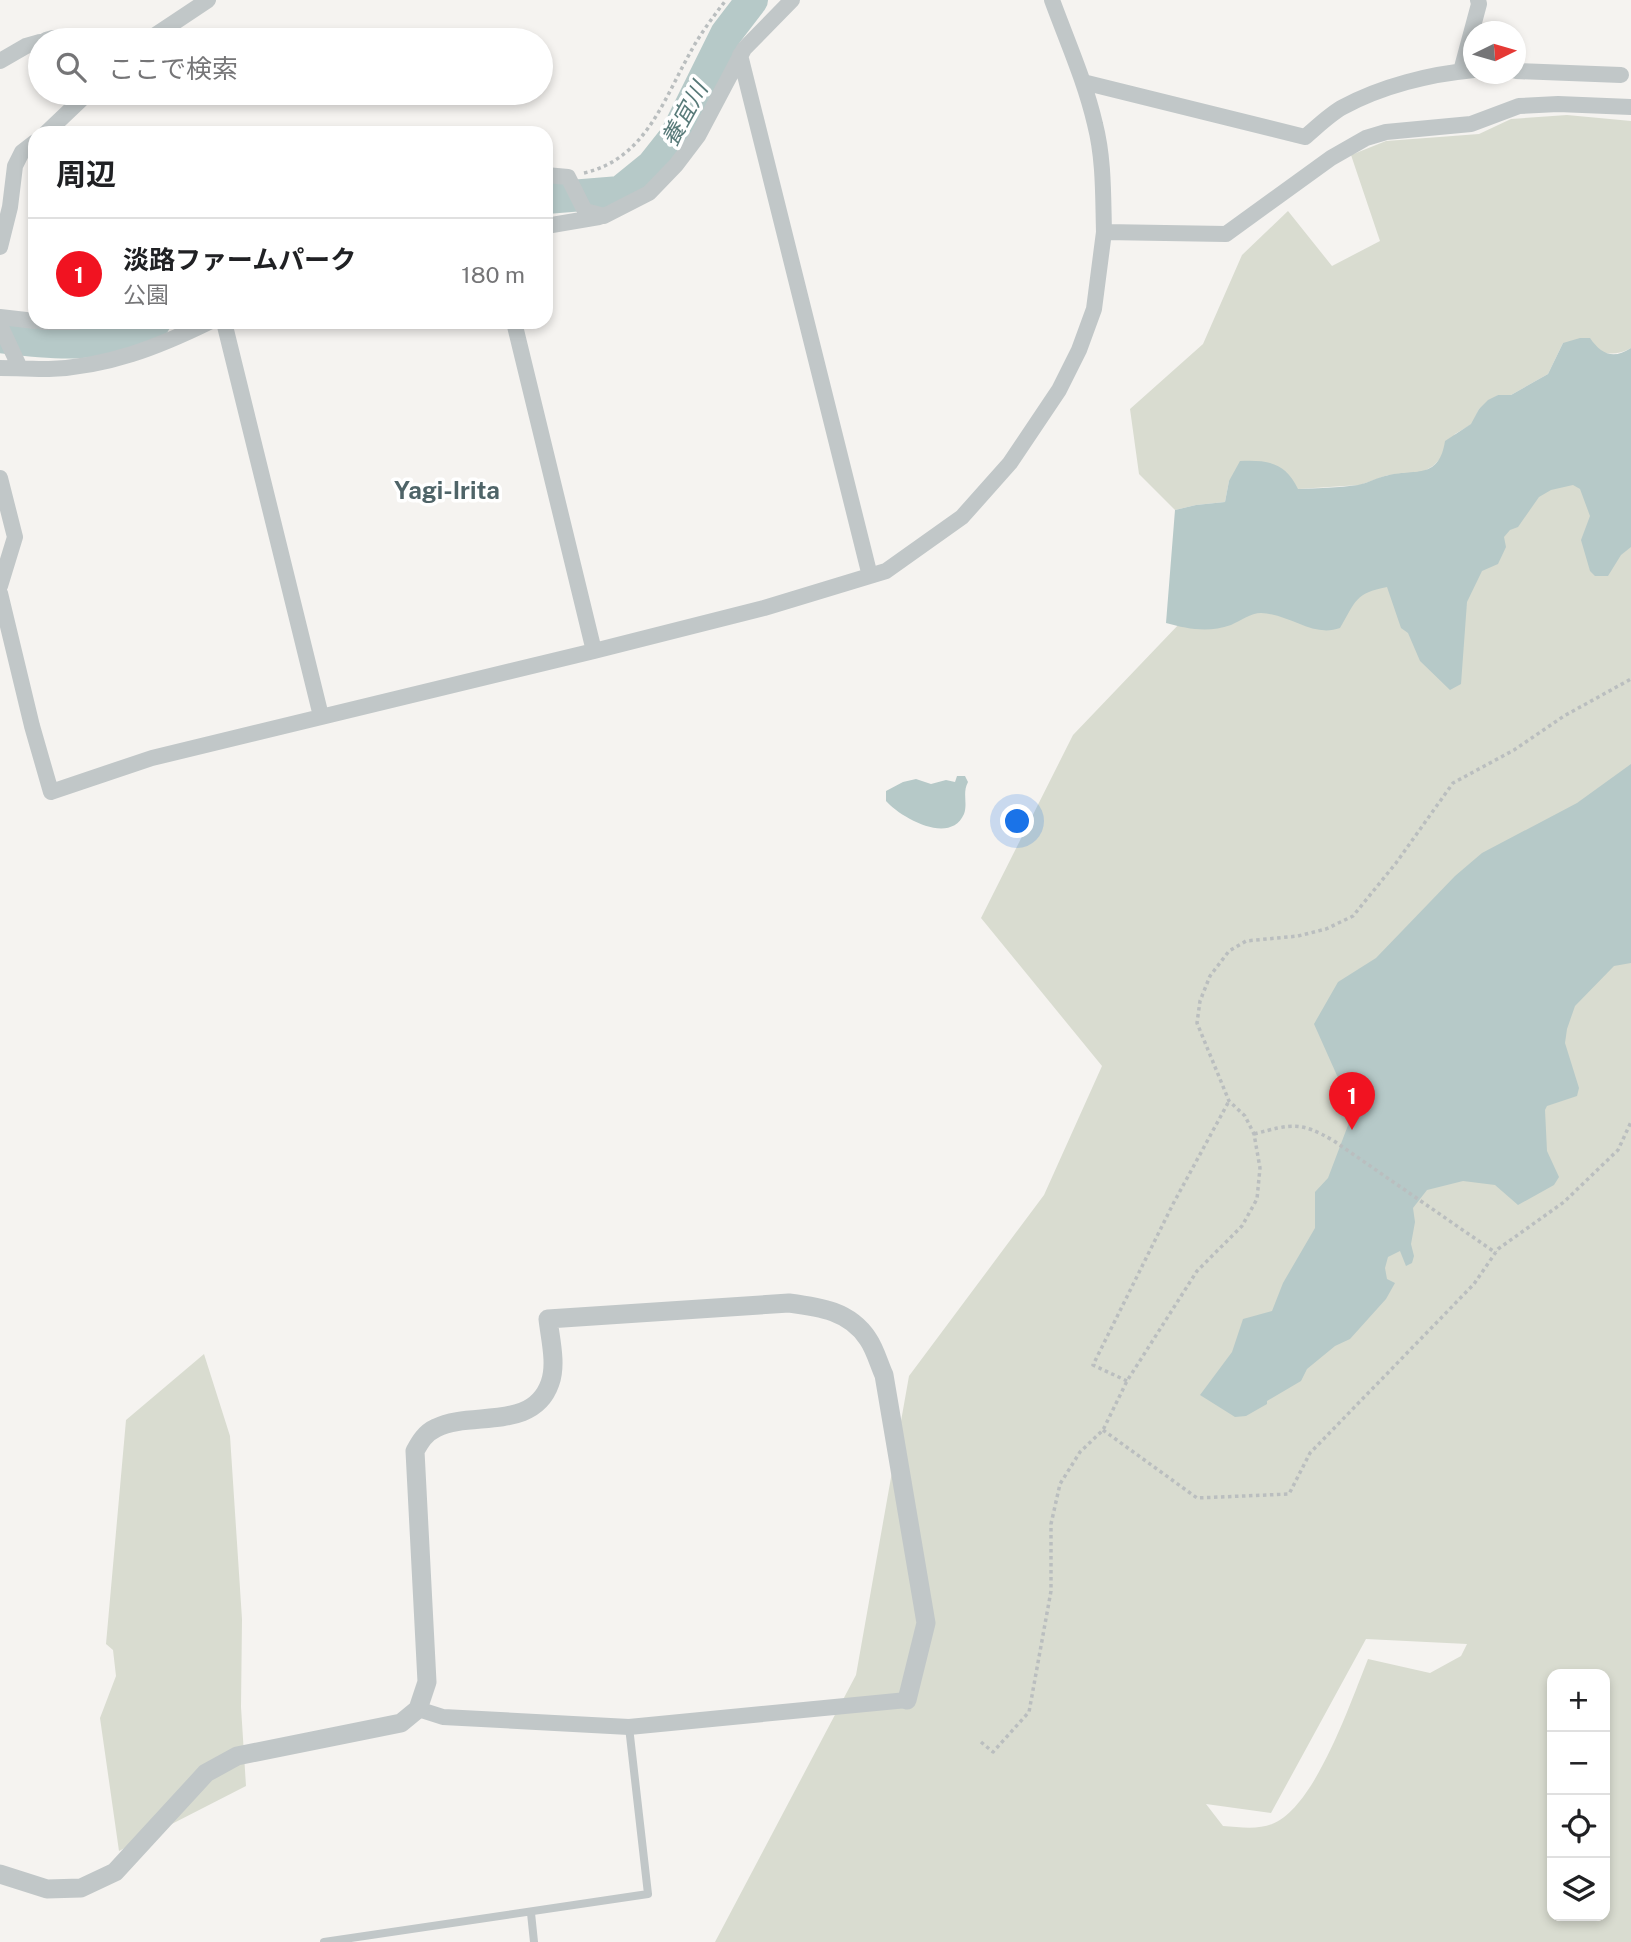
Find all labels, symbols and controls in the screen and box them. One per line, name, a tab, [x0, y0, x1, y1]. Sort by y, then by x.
north arrow	[1463, 21, 1526, 84]
search box	[28, 28, 553, 105]
icon: search	[52, 48, 90, 86]
text: ここで検索	[108, 53, 238, 84]
water label: 養宜川	[655, 75, 714, 151]
text: 周辺	[56, 156, 116, 192]
text: 淡路ファームパーク	[123, 244, 356, 275]
text: 1	[74, 261, 84, 288]
text: 180 m	[461, 261, 525, 288]
text: 公園	[123, 281, 169, 308]
district label: Yagi-Irita	[394, 476, 500, 504]
your location	[1000, 804, 1034, 838]
pin: 1	[1329, 1072, 1375, 1130]
map controls	[1547, 1669, 1610, 1921]
button: +	[1547, 1669, 1610, 1732]
button: −	[1547, 1732, 1610, 1795]
button: locate	[1547, 1795, 1610, 1858]
button: layers	[1547, 1858, 1610, 1921]

